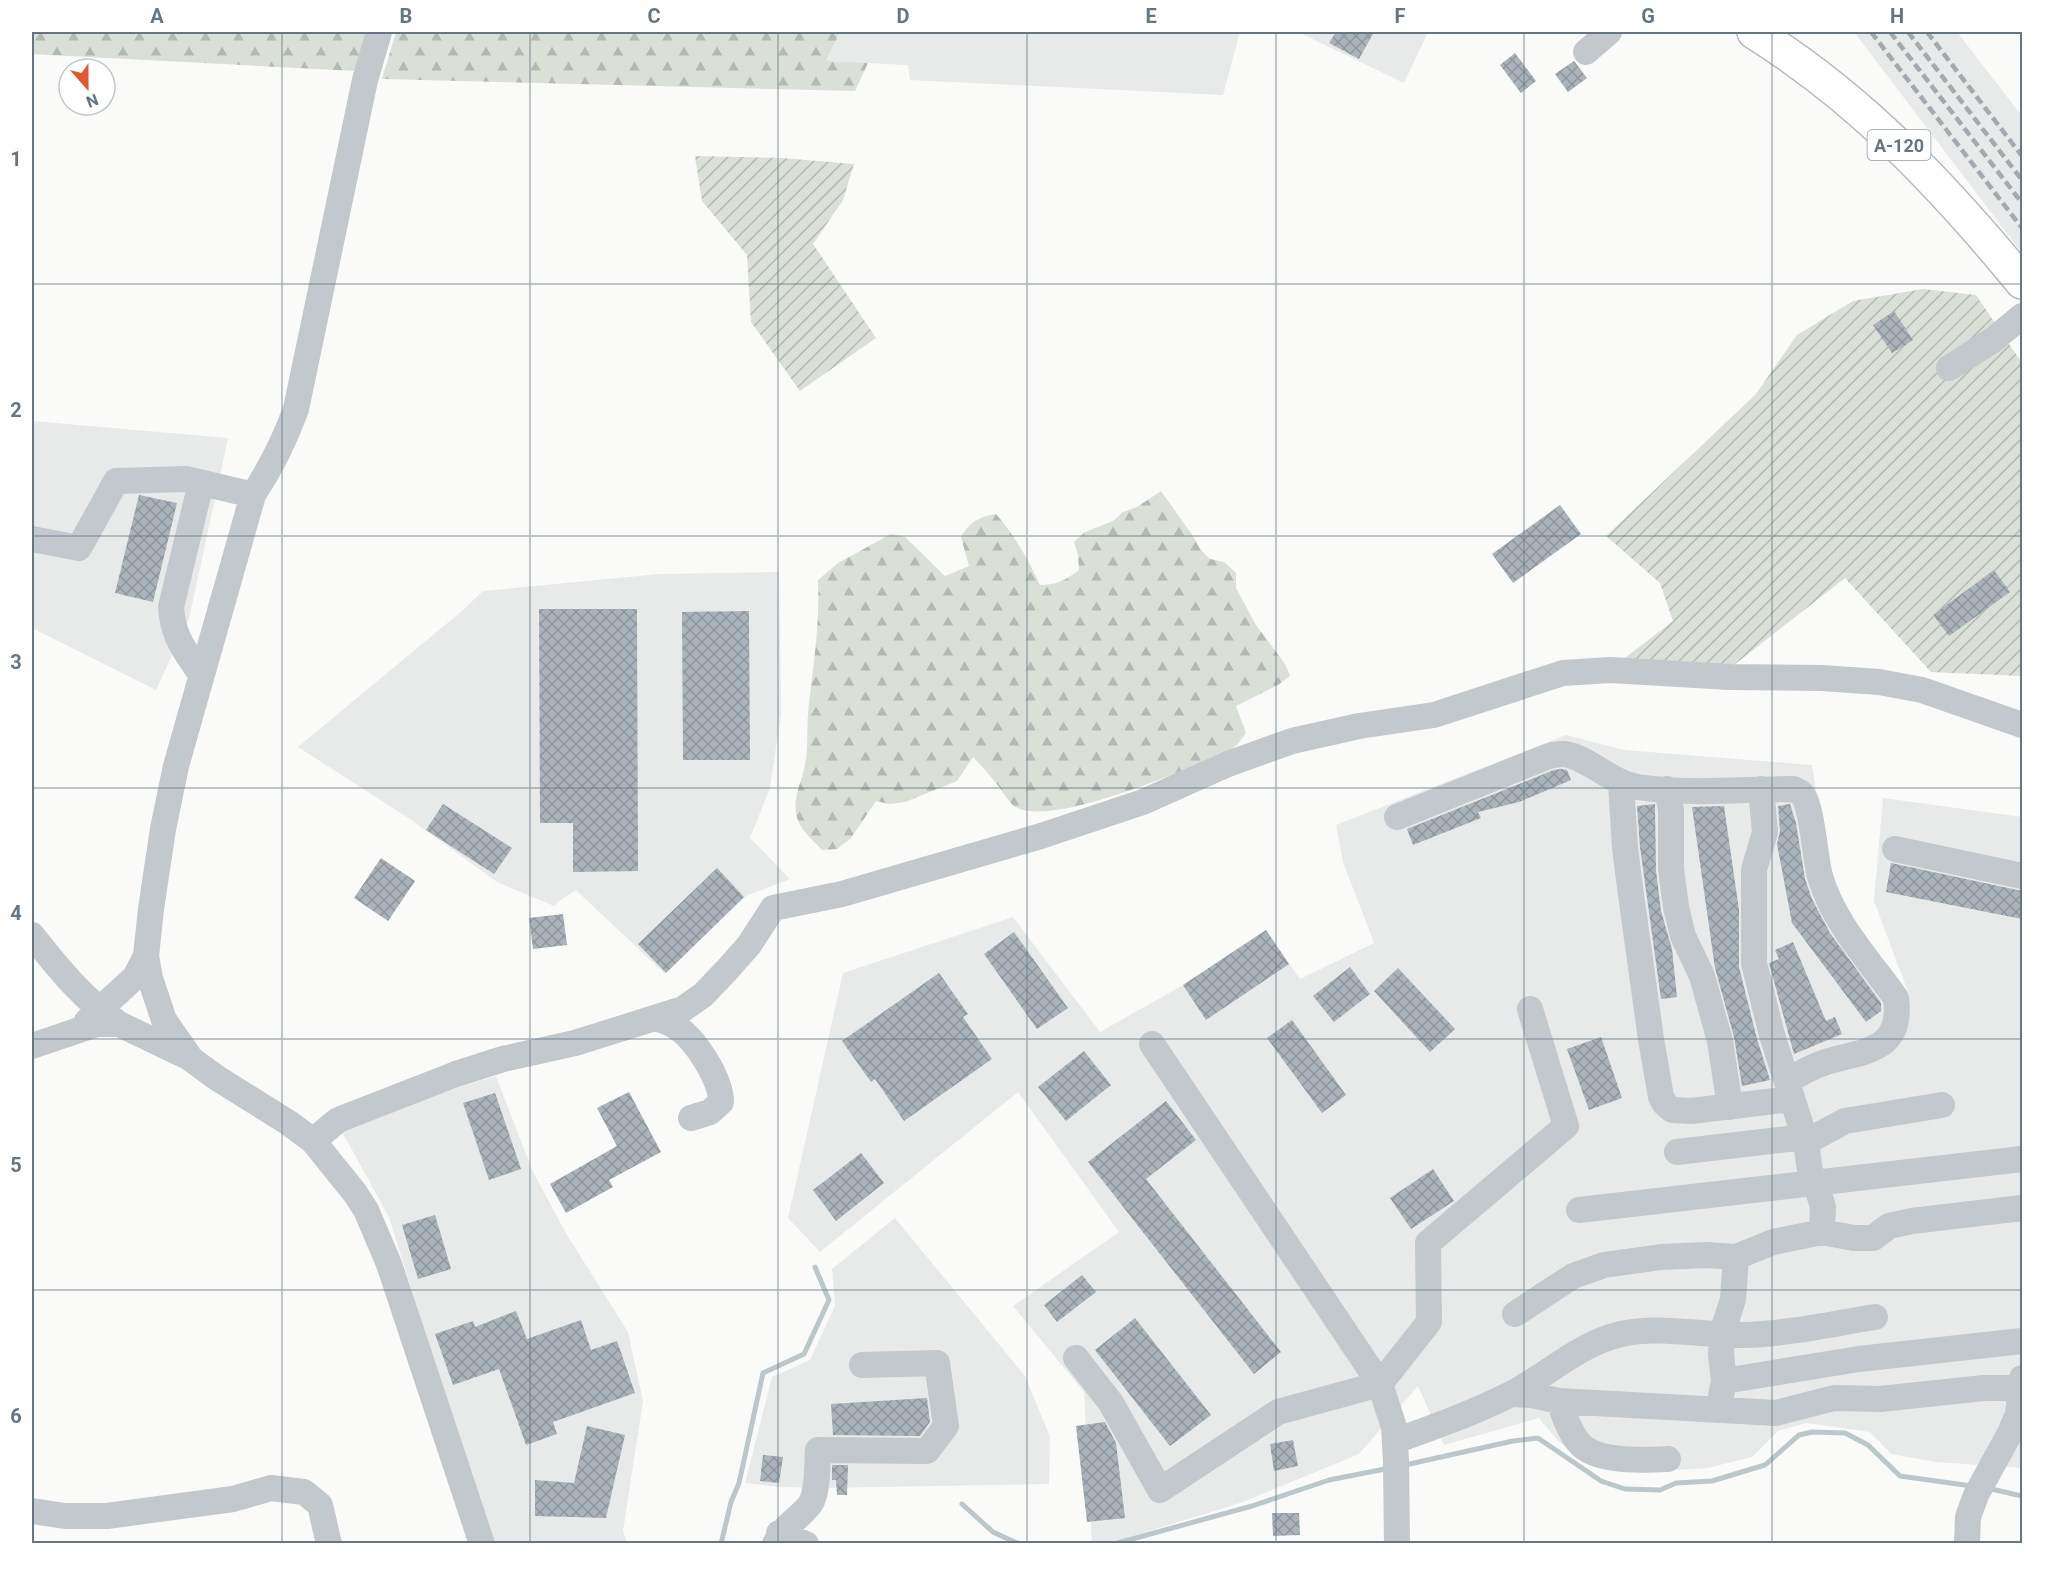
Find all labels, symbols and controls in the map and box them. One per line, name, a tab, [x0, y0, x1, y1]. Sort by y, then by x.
text: A	[150, 4, 164, 28]
text: B	[400, 4, 412, 28]
text: C	[647, 4, 661, 28]
text: D	[897, 4, 910, 28]
text: E	[1145, 4, 1157, 28]
text: F	[1395, 4, 1406, 28]
text: G	[1641, 4, 1655, 28]
text: H	[1890, 4, 1904, 28]
north arrow	[57, 57, 117, 117]
text: N	[84, 90, 101, 111]
road number: А-120	[1868, 130, 1930, 160]
text: 1	[10, 147, 22, 171]
text: 2	[10, 398, 22, 422]
text: 3	[10, 650, 22, 674]
text: 4	[10, 901, 22, 925]
text: 5	[10, 1153, 22, 1177]
text: 6	[10, 1404, 22, 1428]

